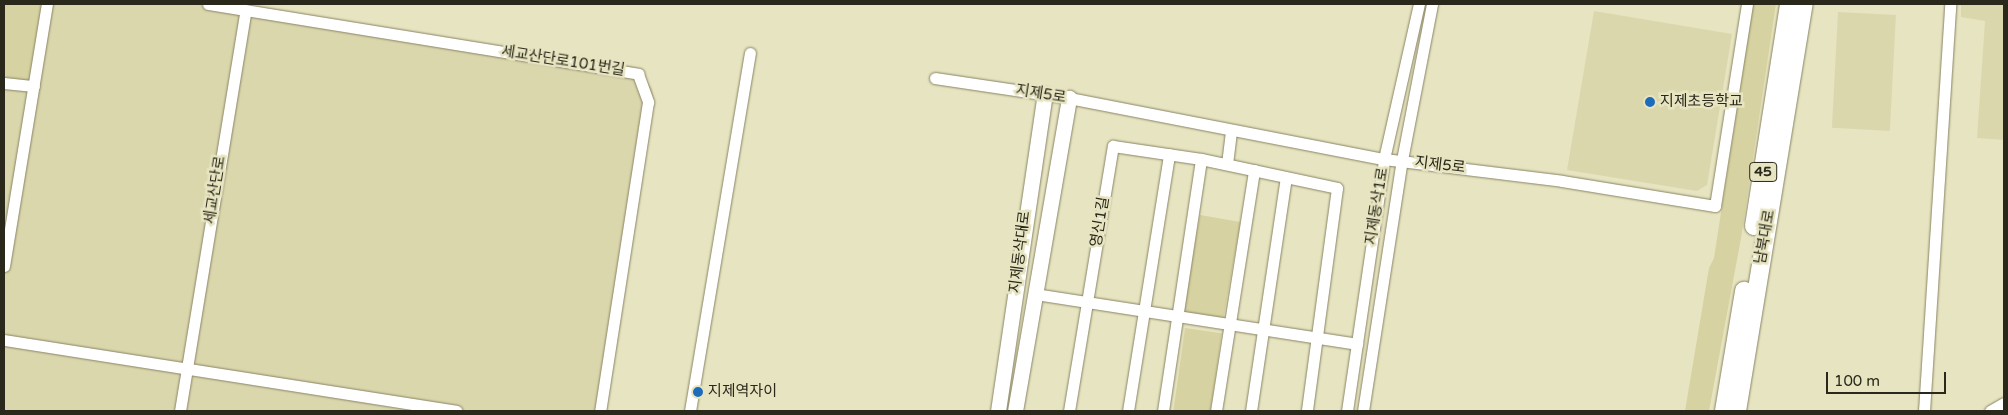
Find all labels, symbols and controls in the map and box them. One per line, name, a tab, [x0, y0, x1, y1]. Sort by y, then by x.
street label: 세교산단로101번길	[500, 42, 626, 80]
street label: 지제5로	[1014, 81, 1068, 107]
place label: 지제초등학교	[1660, 93, 1743, 111]
marker: 지제초등학교	[1644, 96, 1656, 108]
street label: 지제5로	[1414, 153, 1466, 177]
street label: 세교산단로	[201, 155, 229, 225]
road number: 45	[1748, 160, 1778, 183]
street label: 지제동삭1로	[1362, 166, 1392, 246]
street label: 영신1길	[1087, 195, 1113, 249]
street label: 남북대로	[1751, 208, 1779, 266]
street label: 지제동삭대로	[1006, 210, 1034, 294]
scale bar	[1828, 362, 1948, 394]
text: 100 m	[1834, 372, 1880, 390]
place label: 지제역자이	[708, 383, 777, 401]
marker: 지제역자이	[692, 386, 704, 398]

